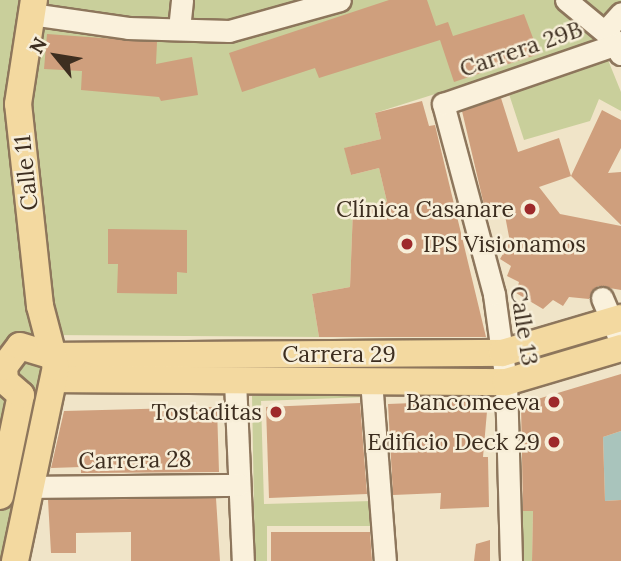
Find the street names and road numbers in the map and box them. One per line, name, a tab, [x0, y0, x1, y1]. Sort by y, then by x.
street label: Carrera 29B	[456, 15, 586, 83]
street label: Calle 11	[8, 134, 44, 212]
street label: Calle 13	[504, 284, 544, 368]
street label: Carrera 29	[282, 340, 396, 368]
street label: Carrera 28	[78, 445, 192, 475]

